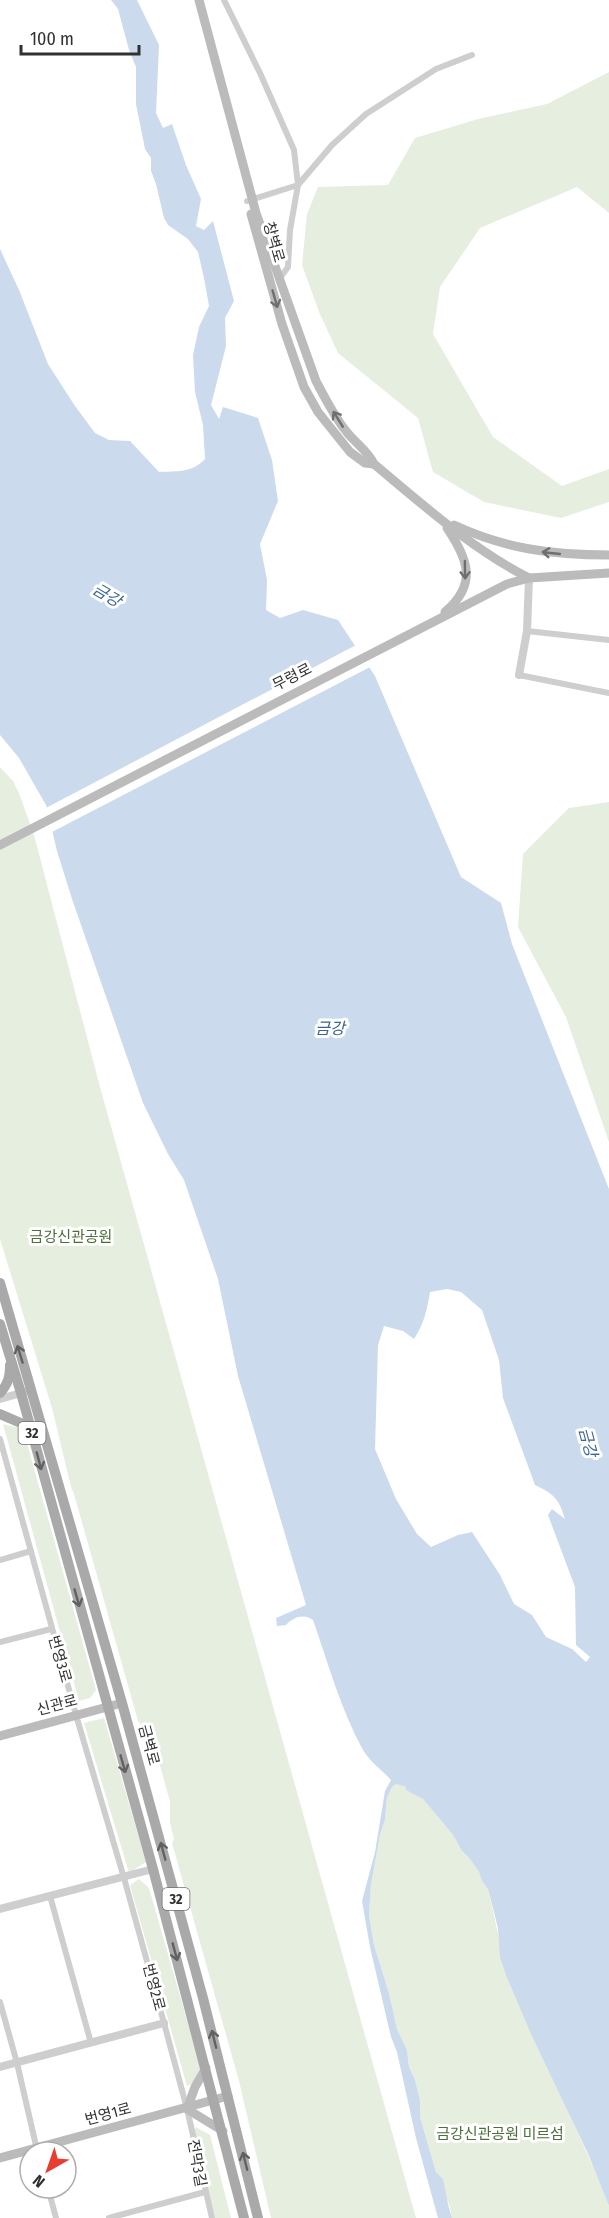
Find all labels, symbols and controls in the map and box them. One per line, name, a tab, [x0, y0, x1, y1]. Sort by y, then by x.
scale bar	[21, 18, 140, 56]
text: 100 m	[30, 28, 74, 50]
street label: 창벽로	[260, 220, 288, 264]
one-way arrow	[270, 290, 281, 309]
one-way arrow	[331, 411, 343, 428]
one-way arrow	[541, 547, 561, 558]
one-way arrow	[460, 560, 471, 579]
water label: 금강	[89, 579, 126, 612]
street label: 무령로	[269, 660, 315, 694]
water label: 금강	[315, 1019, 347, 1038]
park label: 금강신관공원	[30, 1228, 112, 1246]
one-way arrow	[14, 1345, 25, 1364]
road number: 32	[18, 1422, 46, 1444]
water label: 금강	[575, 1425, 602, 1461]
one-way arrow	[34, 1451, 46, 1470]
one-way arrow	[72, 1588, 83, 1607]
street label: 번영3로	[45, 1633, 75, 1685]
street label: 신관로	[35, 1691, 79, 1719]
street label: 금벽로	[135, 1723, 163, 1767]
one-way arrow	[118, 1754, 129, 1773]
one-way arrow	[157, 1842, 168, 1861]
road number: 32	[162, 1888, 190, 1910]
one-way arrow	[170, 1942, 181, 1961]
street label: 번영2로	[139, 1961, 169, 2013]
one-way arrow	[207, 2030, 219, 2049]
street label: 번영1로	[83, 2099, 133, 2129]
park label: 금강신관공원 미르섬	[436, 2125, 564, 2143]
street label: 전막3길	[184, 2138, 210, 2188]
north arrow	[18, 2140, 78, 2200]
one-way arrow	[238, 2152, 250, 2171]
text: N	[29, 2171, 48, 2191]

